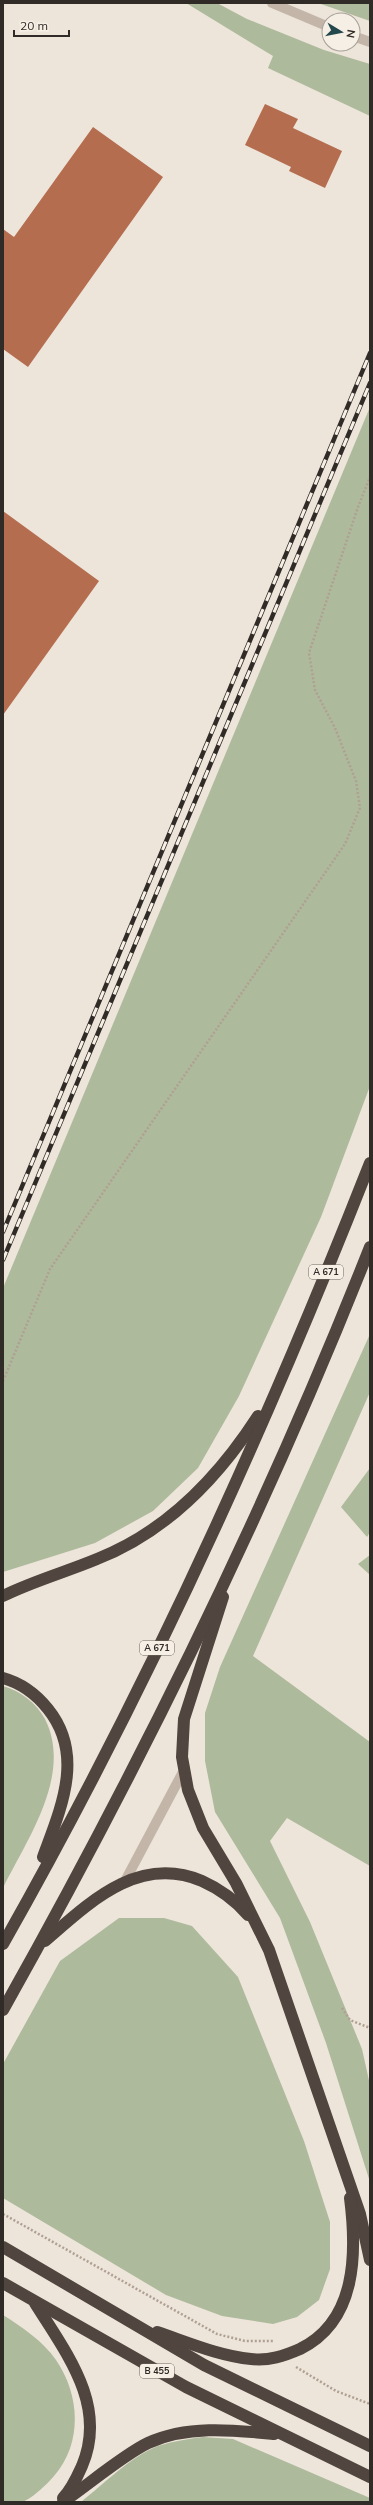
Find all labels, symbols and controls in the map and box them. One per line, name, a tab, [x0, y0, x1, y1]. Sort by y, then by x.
scale bar	[14, 12, 69, 38]
north arrow	[321, 12, 361, 52]
text: 20 m	[20, 18, 48, 33]
text: N	[343, 28, 358, 39]
road number: A 671	[309, 1265, 343, 1279]
road number: A 671	[140, 1641, 174, 1655]
road number: B 455	[140, 2364, 174, 2378]

